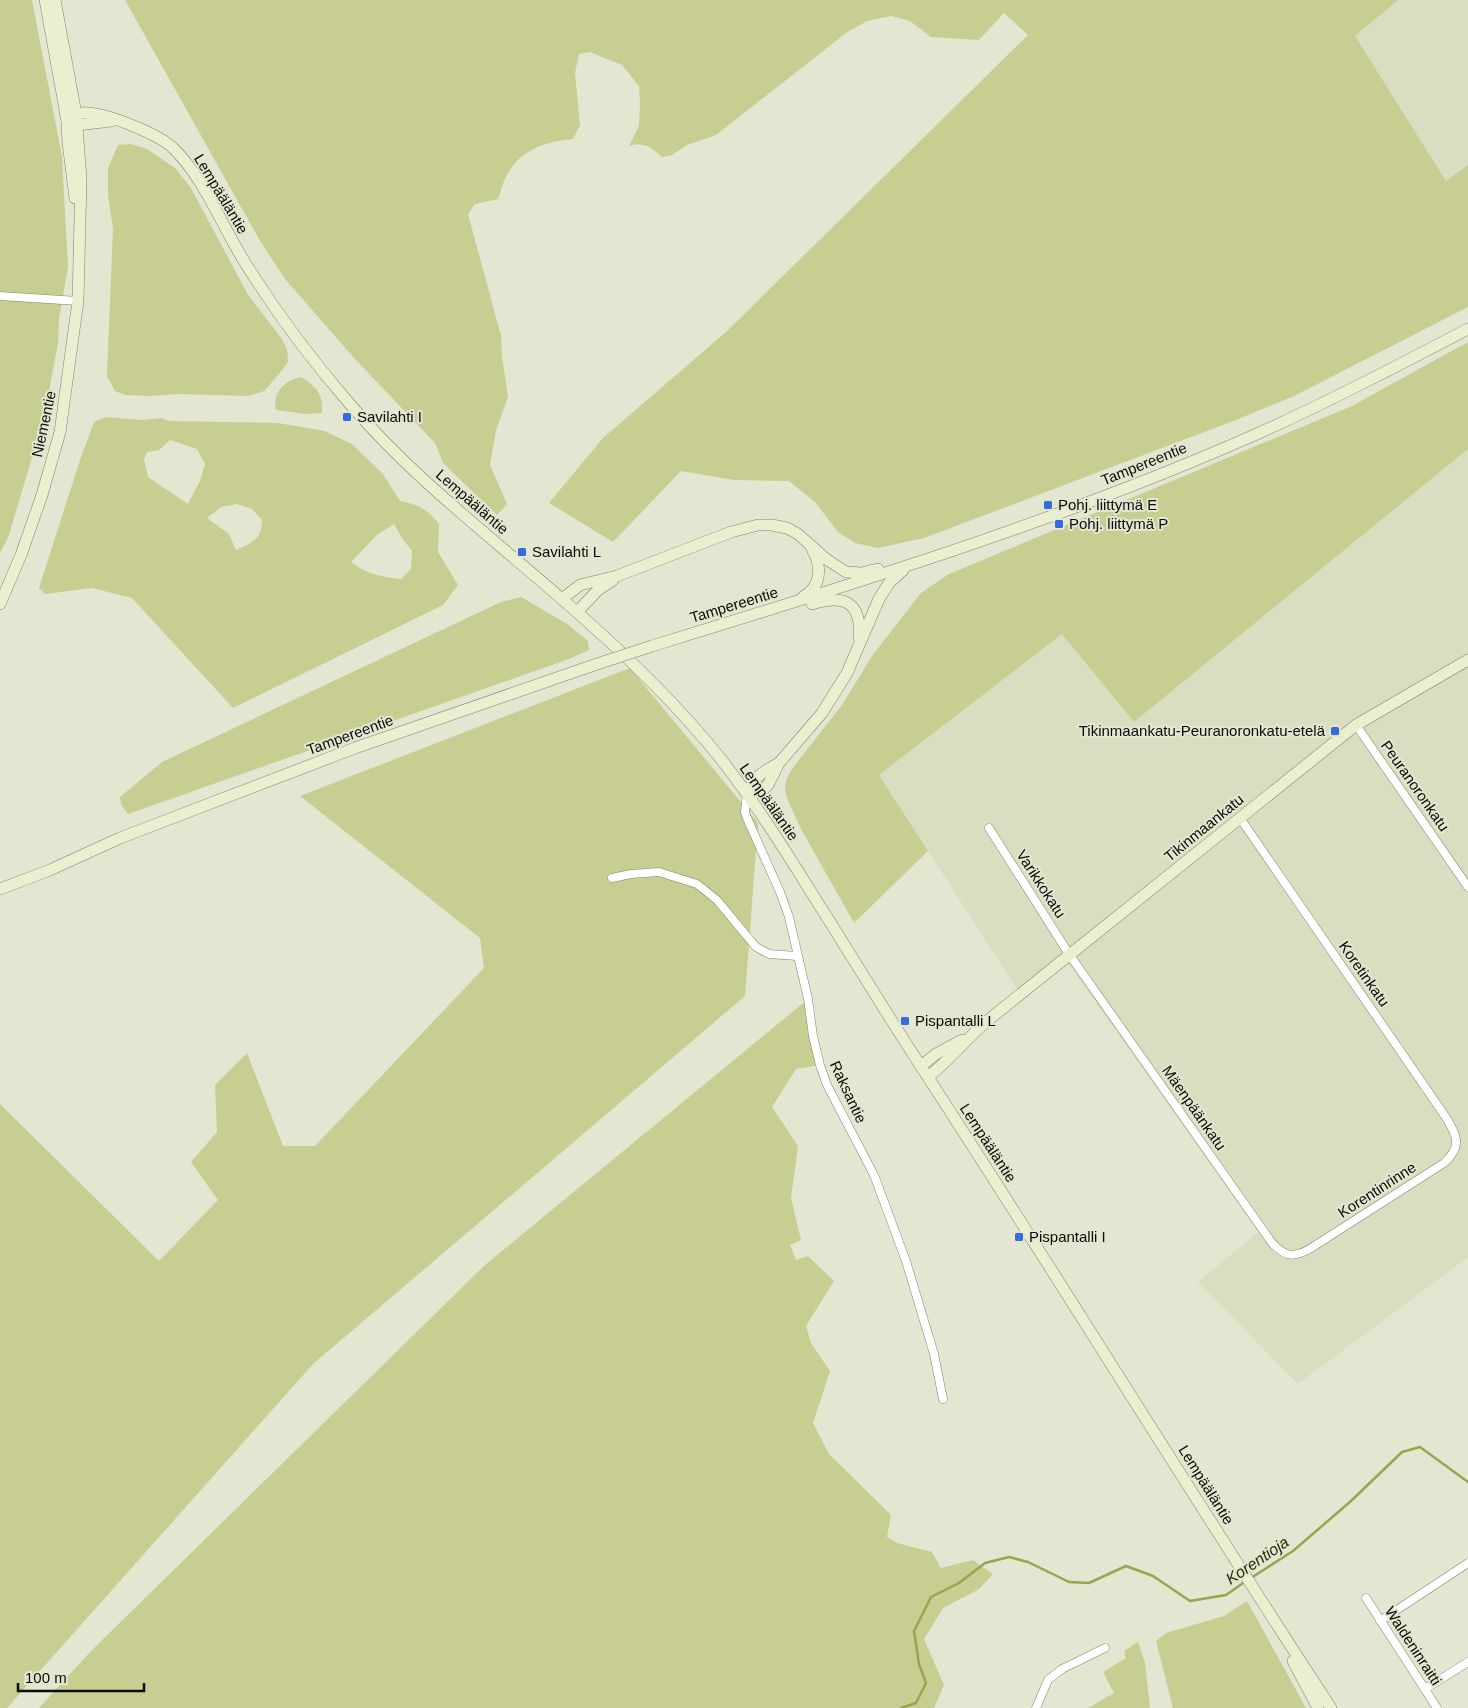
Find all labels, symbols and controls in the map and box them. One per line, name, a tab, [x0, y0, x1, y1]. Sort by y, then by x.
street label: Lempääläntie	[191, 151, 252, 237]
street label: Niementie	[28, 389, 59, 459]
place label: Savilahti I	[357, 408, 422, 425]
marker: Savilahti I	[341, 411, 353, 423]
street label: Tampereentie	[1098, 439, 1189, 488]
street label: Lempääläntie	[433, 466, 512, 538]
place label: Pohj. liittymä E	[1058, 496, 1157, 513]
marker: Pohj. liittymä E	[1042, 499, 1054, 511]
place label: Pohj. liittymä P	[1069, 515, 1168, 532]
marker: Pohj. liittymä P	[1053, 518, 1065, 530]
place label: Savilahti L	[532, 543, 601, 560]
marker: Savilahti L	[516, 546, 528, 558]
street label: Tampereentie	[688, 583, 780, 626]
street label: Tampereentie	[304, 711, 395, 758]
place label: Tikinmaankatu-Peuranoronkatu-etelä	[1079, 722, 1326, 739]
marker: Tikinmaankatu-Peuranoronkatu-etelä	[1329, 725, 1341, 737]
street label: Peuranoronkatu	[1378, 737, 1453, 834]
street label: Lempääläntie	[737, 760, 802, 843]
street label: Tikinmaankatu	[1161, 790, 1247, 865]
street label: Varikkokatu	[1013, 847, 1070, 921]
street label: Koretinkatu	[1336, 938, 1393, 1010]
place label: Pispantalli L	[915, 1012, 996, 1029]
marker: Pispantalli L	[899, 1015, 911, 1027]
street label: Raksantie	[827, 1058, 870, 1126]
street label: Mäenpäänkatu	[1159, 1062, 1230, 1153]
street label: Lempääläntie	[957, 1100, 1020, 1185]
street label: Korentinrinne	[1335, 1158, 1419, 1221]
place label: Pispantalli I	[1029, 1228, 1106, 1245]
marker: Pispantalli I	[1013, 1231, 1025, 1243]
street label: Lempääläntie	[1175, 1442, 1237, 1527]
water label: Korentioja	[1223, 1533, 1292, 1588]
street label: Waldeninraitti	[1382, 1603, 1445, 1688]
scale bar	[18, 1660, 144, 1692]
text: 100 m	[25, 1669, 67, 1686]

